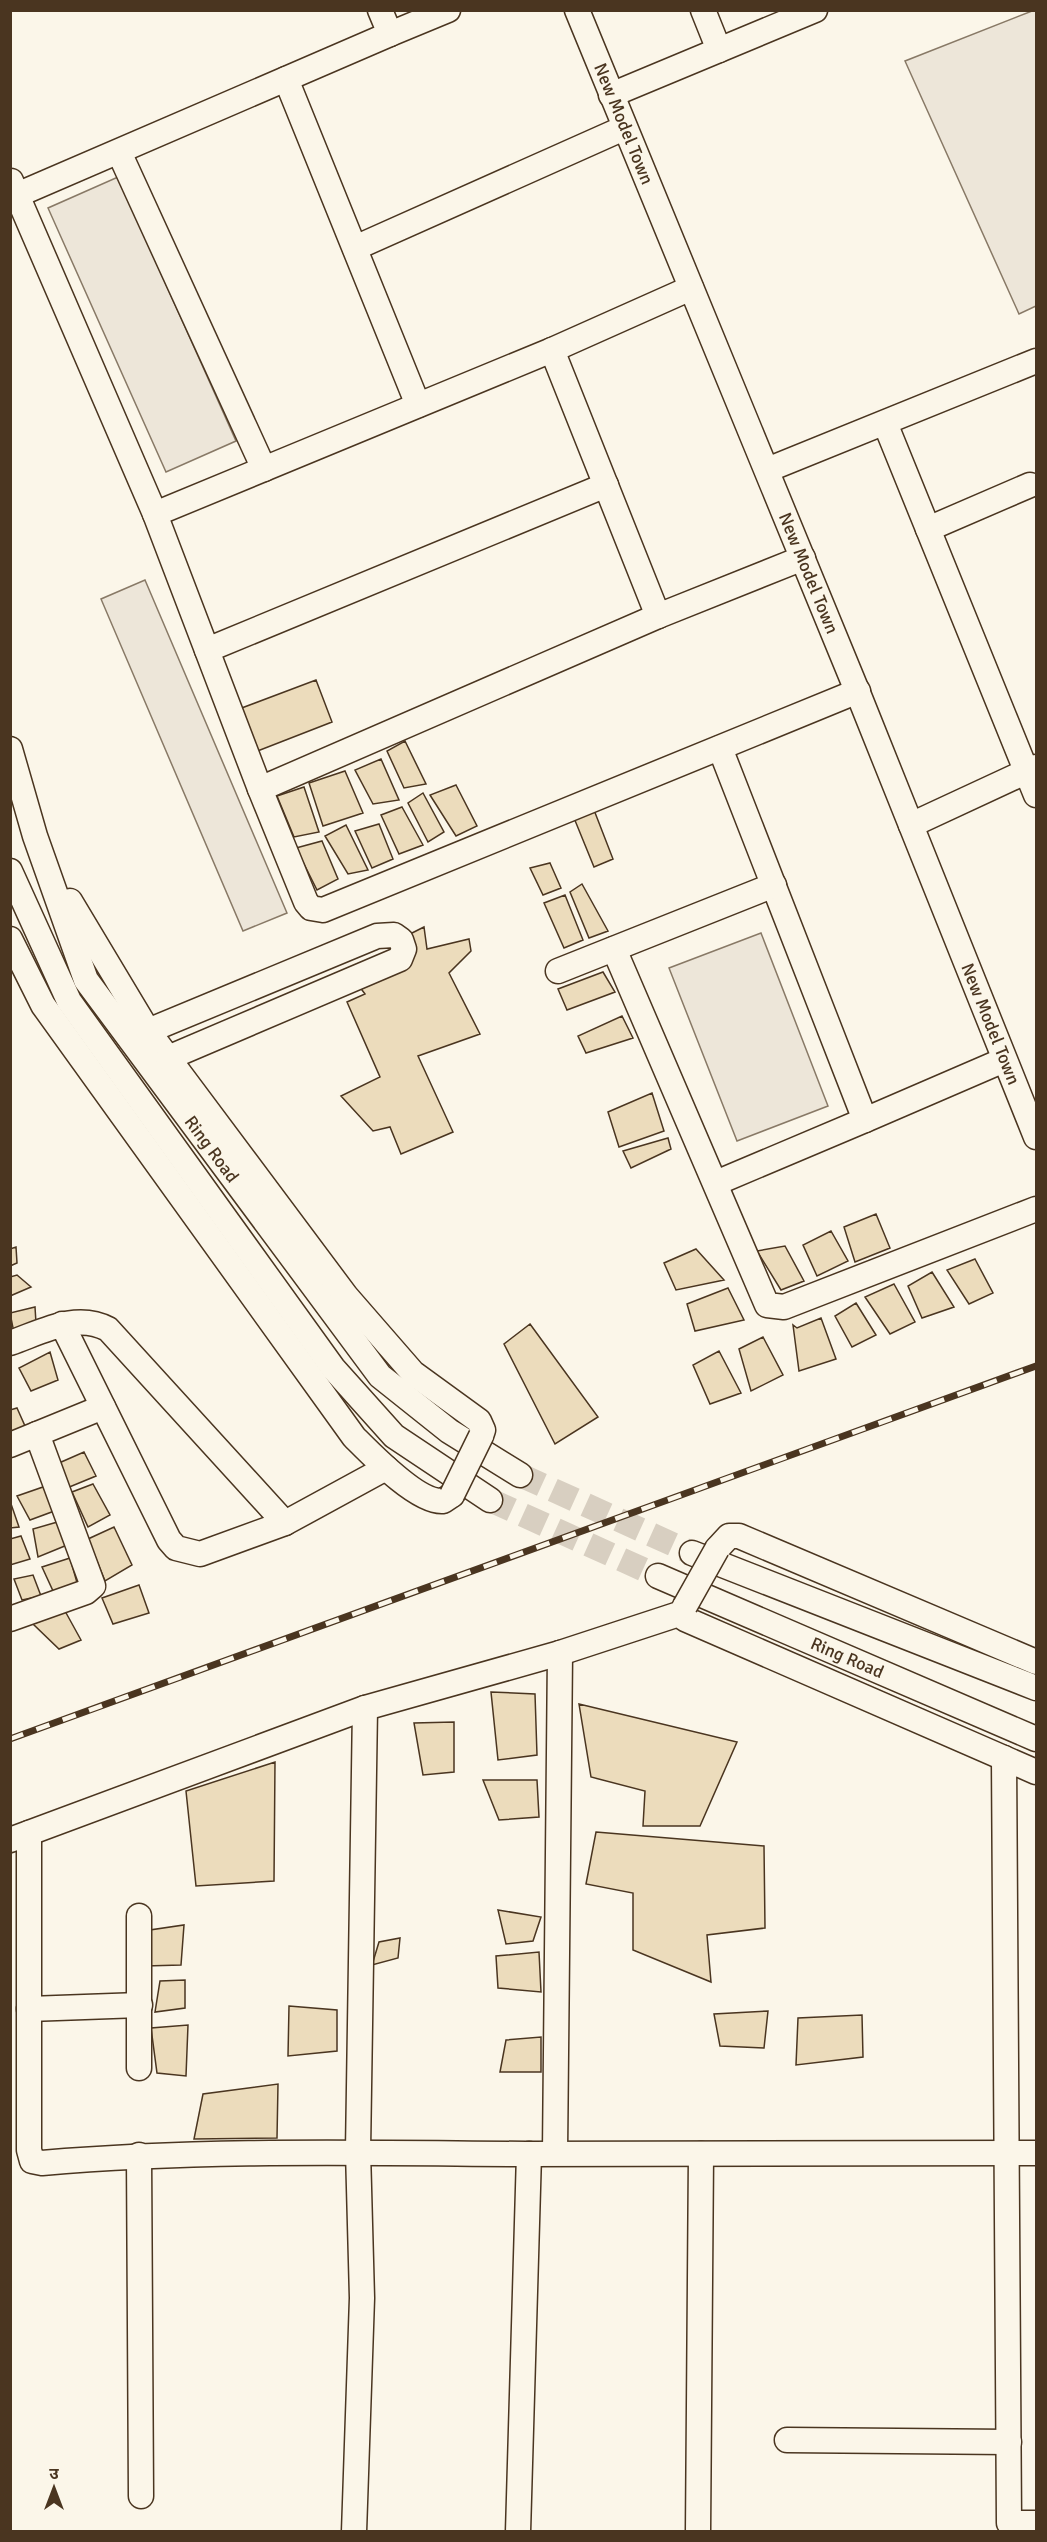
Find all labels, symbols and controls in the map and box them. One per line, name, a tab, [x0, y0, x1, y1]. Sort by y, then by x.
street label: New Model Town	[589, 60, 659, 188]
street label: New Model Town	[774, 509, 843, 637]
street label: New Model Town	[956, 960, 1025, 1088]
street label: Ring Road	[180, 1111, 244, 1187]
street label: Ring Road	[807, 1632, 887, 1683]
north arrow	[24, 2458, 84, 2518]
text: उ	[49, 2464, 59, 2484]

